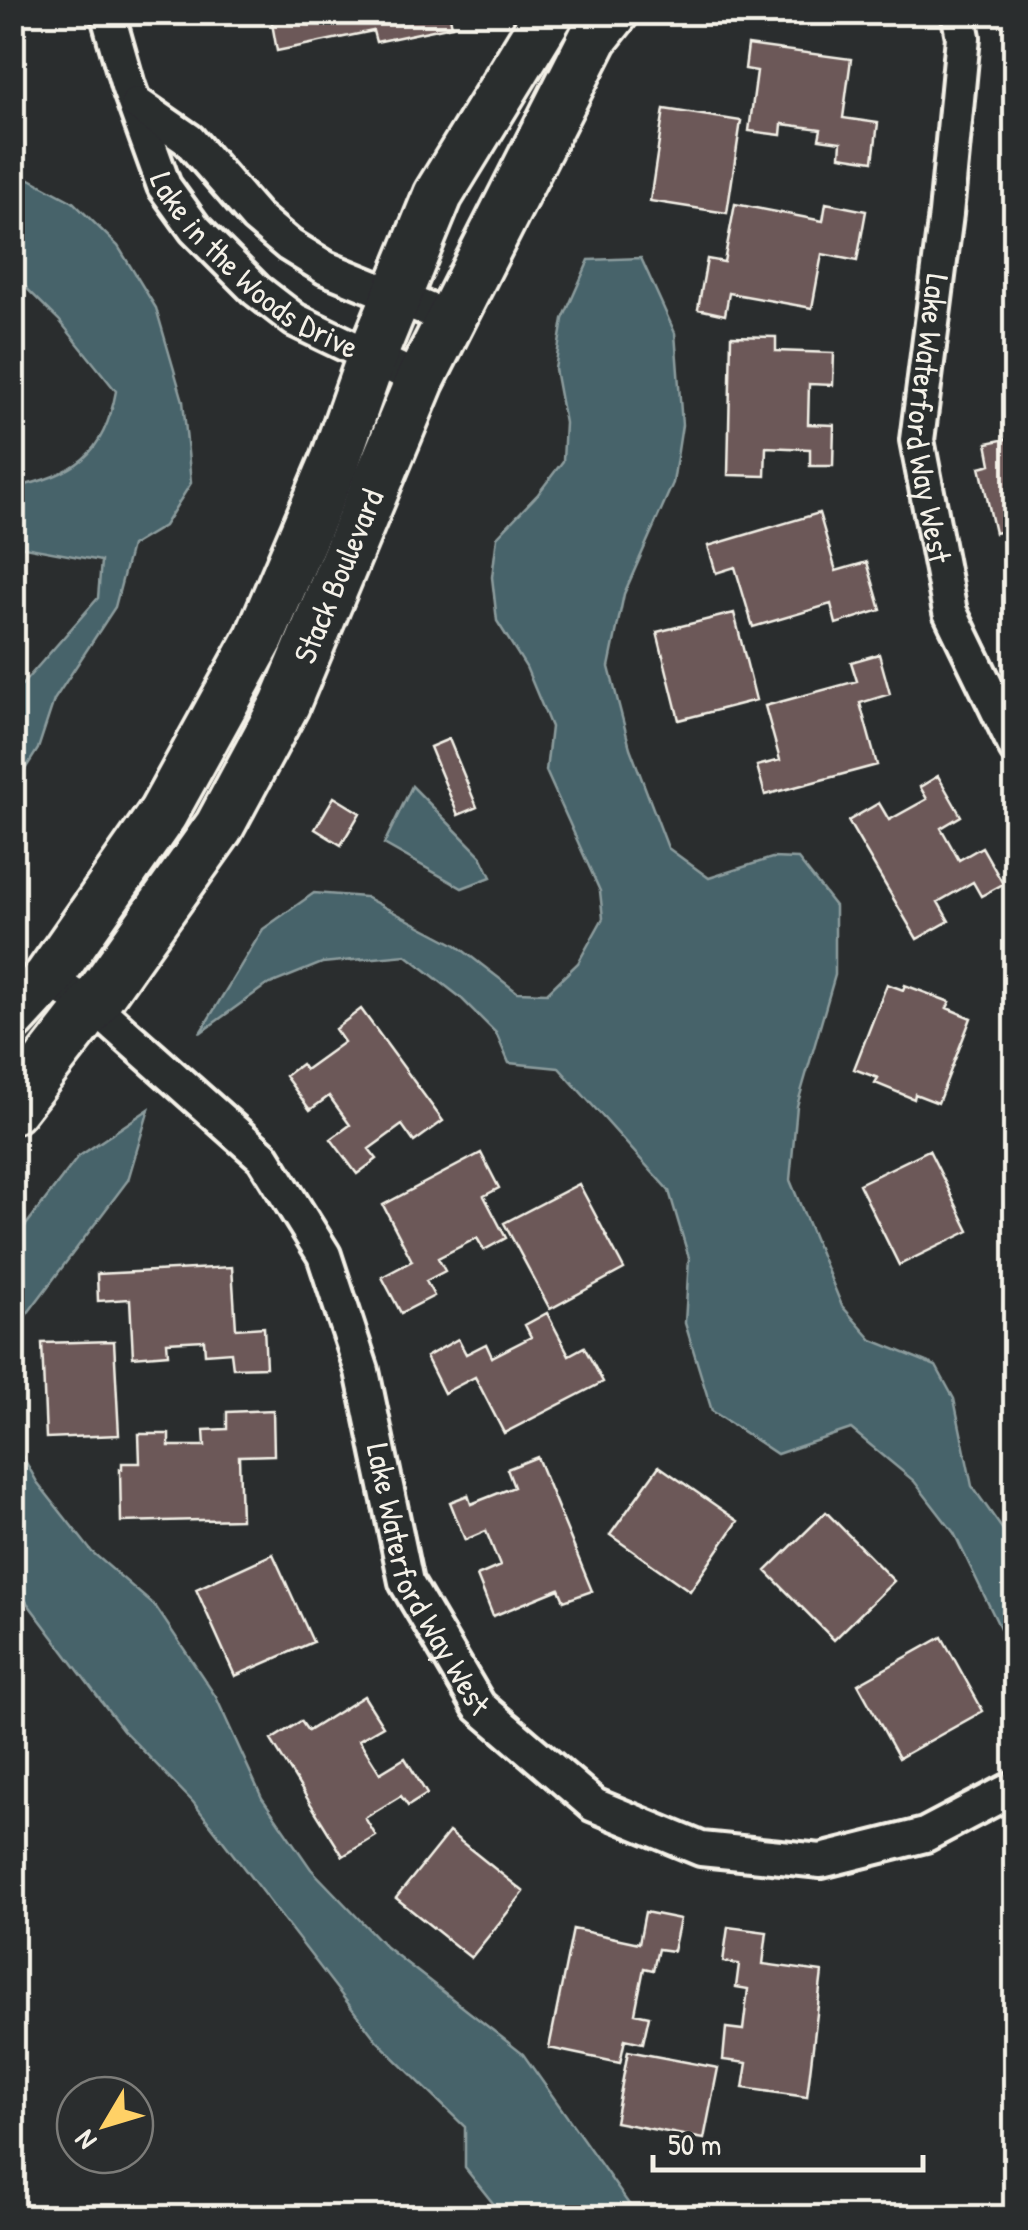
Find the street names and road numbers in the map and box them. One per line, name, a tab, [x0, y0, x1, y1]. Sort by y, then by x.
street label: Lake in the Woods Drive	[140, 166, 366, 368]
street label: Lake Waterford Way West	[896, 272, 962, 567]
street label: Stack Boulevard	[282, 482, 393, 669]
street label: Lake Waterford Way West	[357, 1439, 499, 1727]

